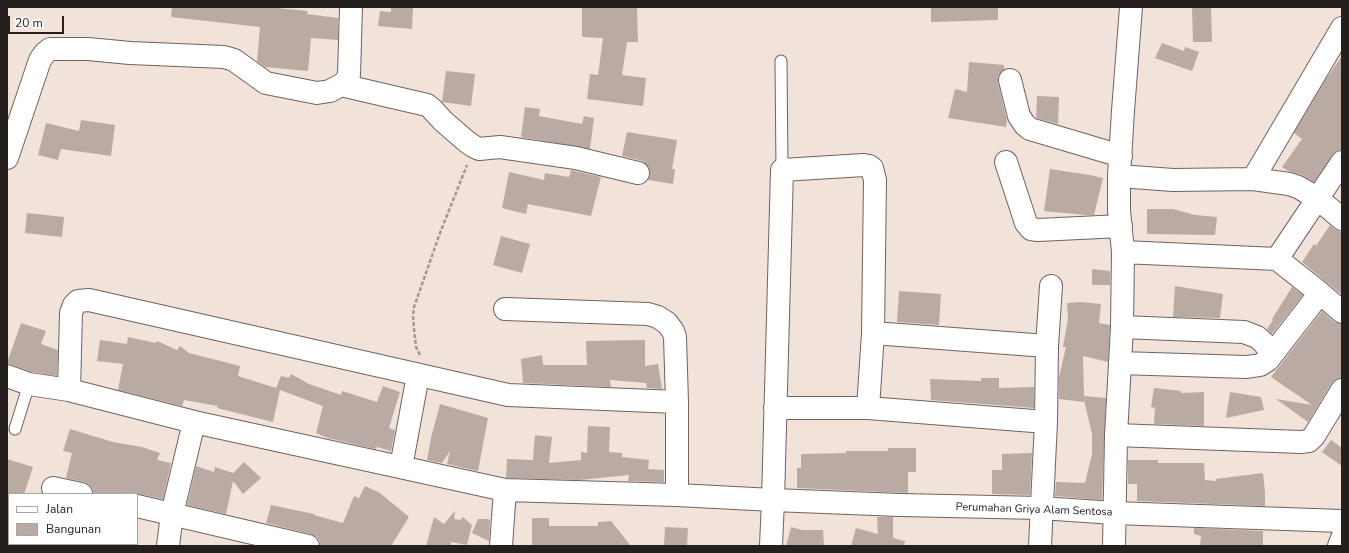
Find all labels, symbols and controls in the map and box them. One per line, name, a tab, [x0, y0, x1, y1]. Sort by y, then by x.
scale bar	[10, 8, 66, 34]
text: 20 m	[15, 15, 43, 31]
legend	[8, 493, 138, 545]
text: Jalan	[46, 501, 73, 517]
street label: Perumahan Griya Alam Sentosa	[955, 501, 1113, 519]
text: Bangunan	[46, 521, 101, 537]

